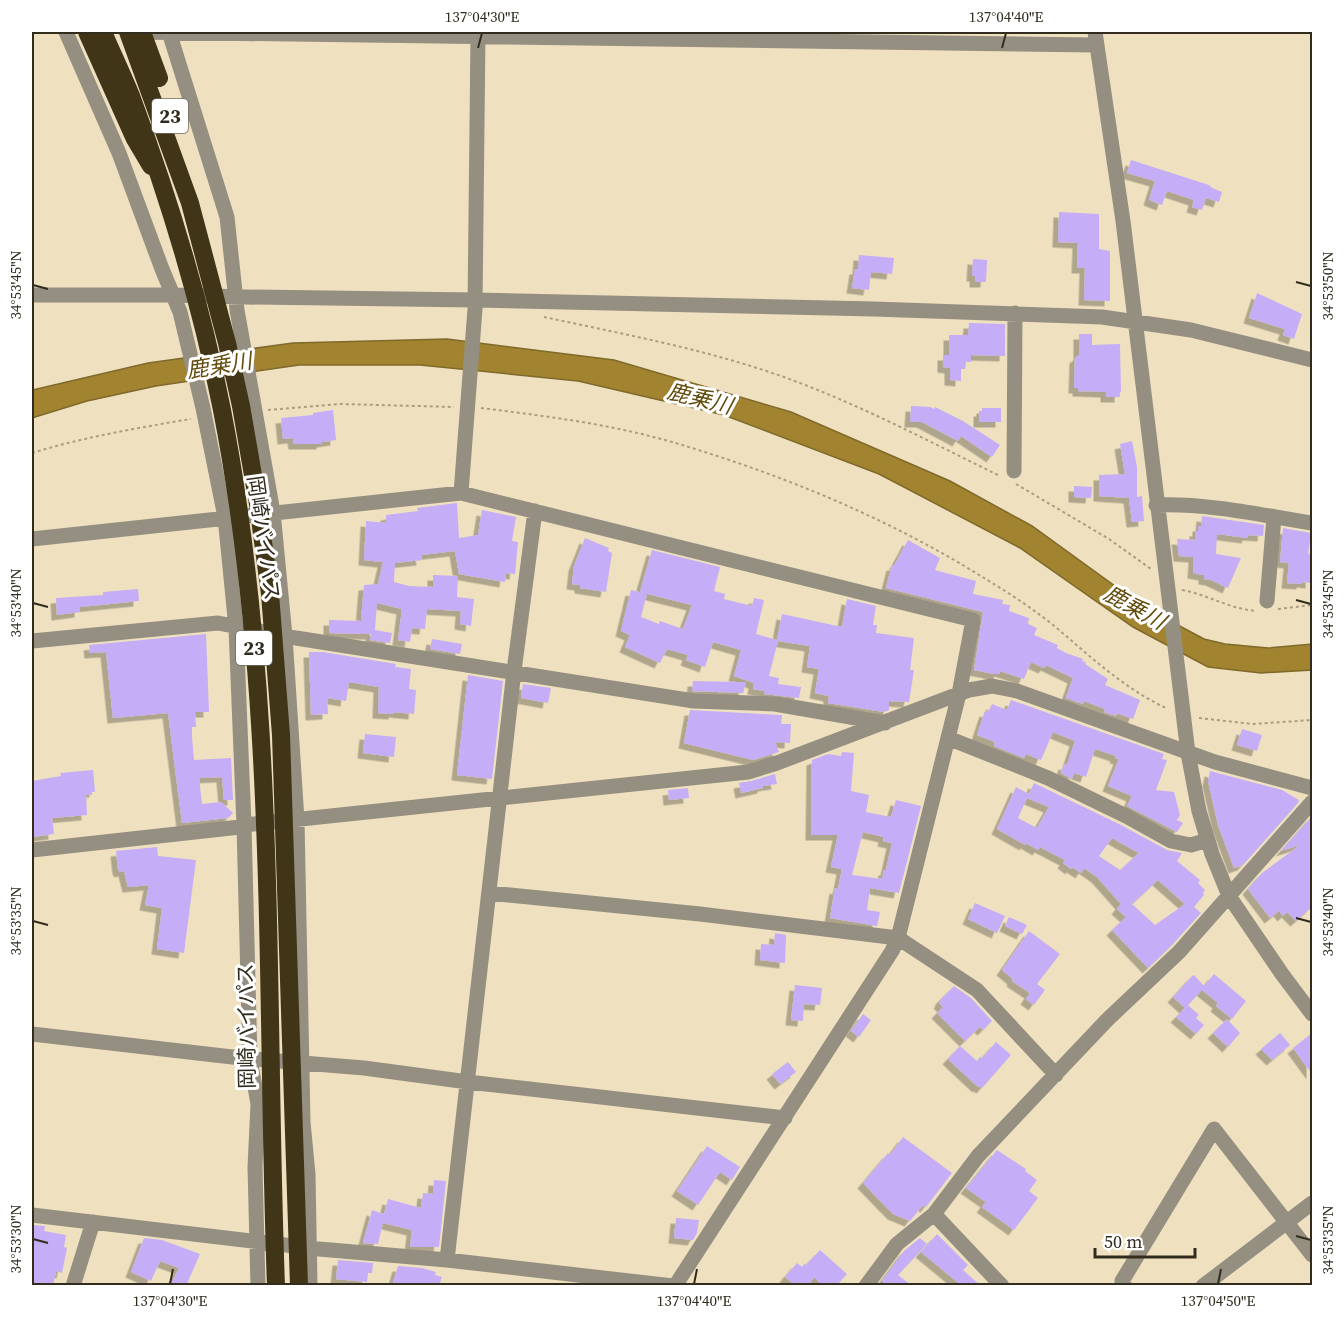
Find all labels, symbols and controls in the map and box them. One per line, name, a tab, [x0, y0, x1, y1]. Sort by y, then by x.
text: 137°04'30"E	[445, 6, 519, 27]
text: 137°04'40"E	[969, 6, 1043, 27]
road number: 23	[152, 99, 188, 133]
text: 34°53'45"N	[5, 250, 26, 320]
text: 34°53'50"N	[1317, 251, 1338, 321]
water label: 鹿乗川	[184, 345, 256, 385]
water label: 鹿乗川	[664, 375, 738, 421]
street label: 岡崎バイパス	[241, 474, 287, 602]
text: 34°53'40"N	[5, 568, 26, 638]
text: 34°53'45"N	[1317, 569, 1338, 639]
water label: 鹿乗川	[1099, 578, 1173, 637]
road number: 23	[236, 631, 272, 665]
text: 34°53'35"N	[5, 886, 26, 956]
text: 34°53'40"N	[1317, 887, 1338, 957]
street label: 岡崎バイパス	[230, 963, 262, 1089]
text: 34°53'30"N	[5, 1204, 26, 1274]
text: 34°53'35"N	[1317, 1205, 1338, 1275]
scale bar	[1095, 1221, 1196, 1259]
text: 50 m	[1104, 1229, 1142, 1254]
text: 137°04'30"E	[133, 1290, 207, 1311]
text: 137°04'40"E	[657, 1290, 731, 1311]
text: 137°04'50"E	[1181, 1290, 1255, 1311]

